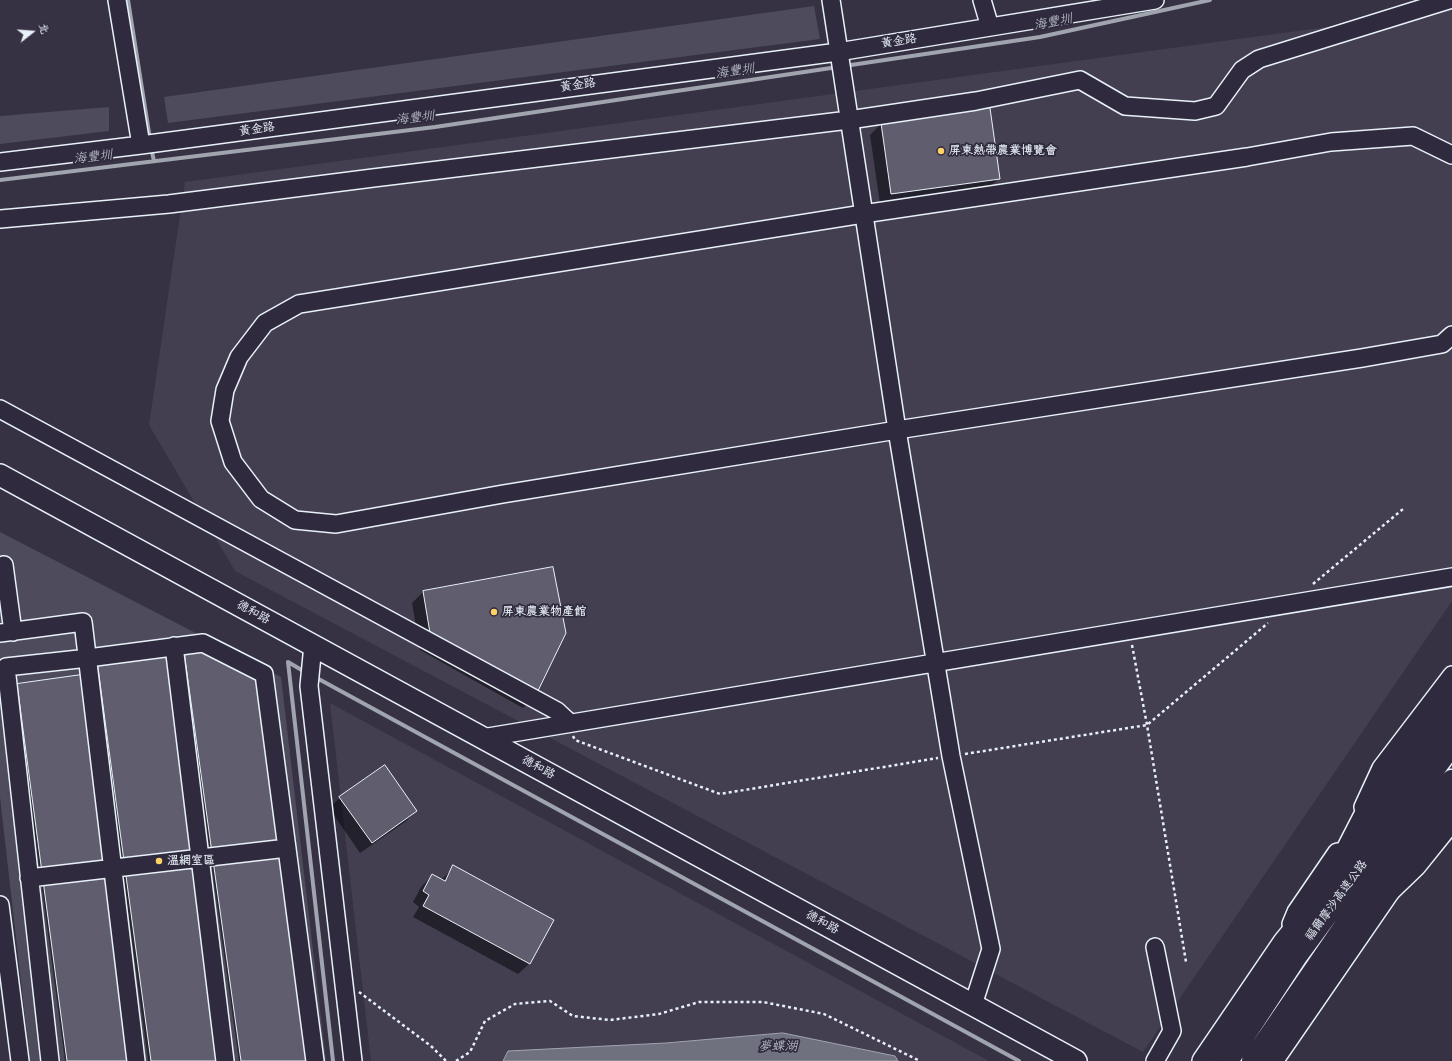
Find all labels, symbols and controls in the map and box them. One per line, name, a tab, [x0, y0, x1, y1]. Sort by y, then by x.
north arrow	[12, 12, 52, 52]
water label: 海豐圳	[1032, 12, 1074, 34]
text: 北	[35, 21, 53, 36]
street label: 黃金路	[880, 32, 918, 52]
water label: 海豐圳	[715, 62, 755, 82]
street label: 黃金路	[559, 76, 597, 96]
water label: 海豐圳	[395, 109, 435, 129]
street label: 黃金路	[238, 120, 276, 140]
place label: 屏東熱帶農業博覽會	[949, 144, 1057, 158]
marker: 屏東熱帶農業博覽會	[936, 146, 946, 156]
water label: 海豐圳	[73, 148, 113, 168]
street label: 德和路	[234, 598, 272, 628]
place label: 屏東農業物產館	[502, 605, 586, 619]
marker: 屏東農業物產館	[489, 607, 499, 617]
street label: 德和路	[519, 753, 557, 783]
place label: 溫網室區	[167, 854, 215, 868]
marker: 溫網室區	[154, 856, 164, 866]
street label: 福爾摩沙高速公路	[1303, 858, 1371, 944]
street label: 德和路	[803, 908, 841, 938]
water label: 夢蝶湖	[759, 1039, 797, 1055]

